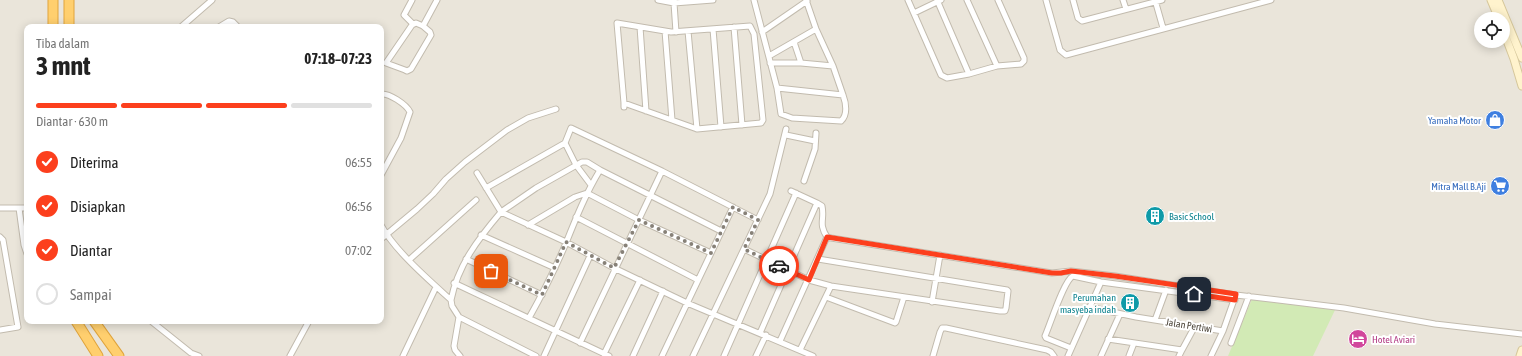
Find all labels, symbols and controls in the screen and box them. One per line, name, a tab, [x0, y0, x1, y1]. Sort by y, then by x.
map controls	[1474, 12, 1510, 48]
button: locate	[1474, 12, 1510, 48]
text: Tiba dalam	[36, 36, 89, 51]
text: 07:18–07:23	[304, 50, 372, 67]
text: 3 mnt	[36, 51, 91, 81]
shop icon: Yamaha Motor	[1484, 109, 1506, 131]
text: Diantar · 630 m	[36, 114, 108, 129]
place label: Yamaha Motor	[1428, 115, 1482, 126]
icon: check	[36, 151, 58, 173]
text: Diterima	[70, 154, 118, 171]
text: 06:55	[345, 155, 372, 170]
supermarket icon: Mitra Mall B.Aji	[1489, 175, 1511, 197]
place label: Mitra Mall B.Aji	[1431, 181, 1486, 192]
icon: check	[36, 195, 58, 217]
text: Disiapkan	[70, 198, 126, 215]
text: 06:56	[345, 199, 372, 214]
building icon: Basic School	[1144, 205, 1166, 227]
place label: Basic School	[1169, 211, 1214, 222]
icon: check	[36, 239, 58, 261]
text: Diantar	[70, 242, 112, 259]
text: 07:02	[345, 243, 372, 258]
courier	[759, 246, 799, 286]
pin	[474, 254, 508, 288]
icon: car	[768, 255, 790, 277]
icon: bag	[480, 260, 502, 282]
pin	[1177, 277, 1211, 311]
icon: home	[1183, 283, 1205, 305]
text: Sampai	[70, 286, 112, 303]
place label: Perumahan masyeba indah	[1060, 292, 1116, 315]
building icon: Perumahan masyeba indah	[1119, 292, 1141, 314]
street label: Jalan Pertiwi	[1165, 316, 1213, 335]
hotel icon: Hotel Aviari	[1347, 328, 1369, 350]
place label: Hotel Aviari	[1372, 334, 1415, 345]

